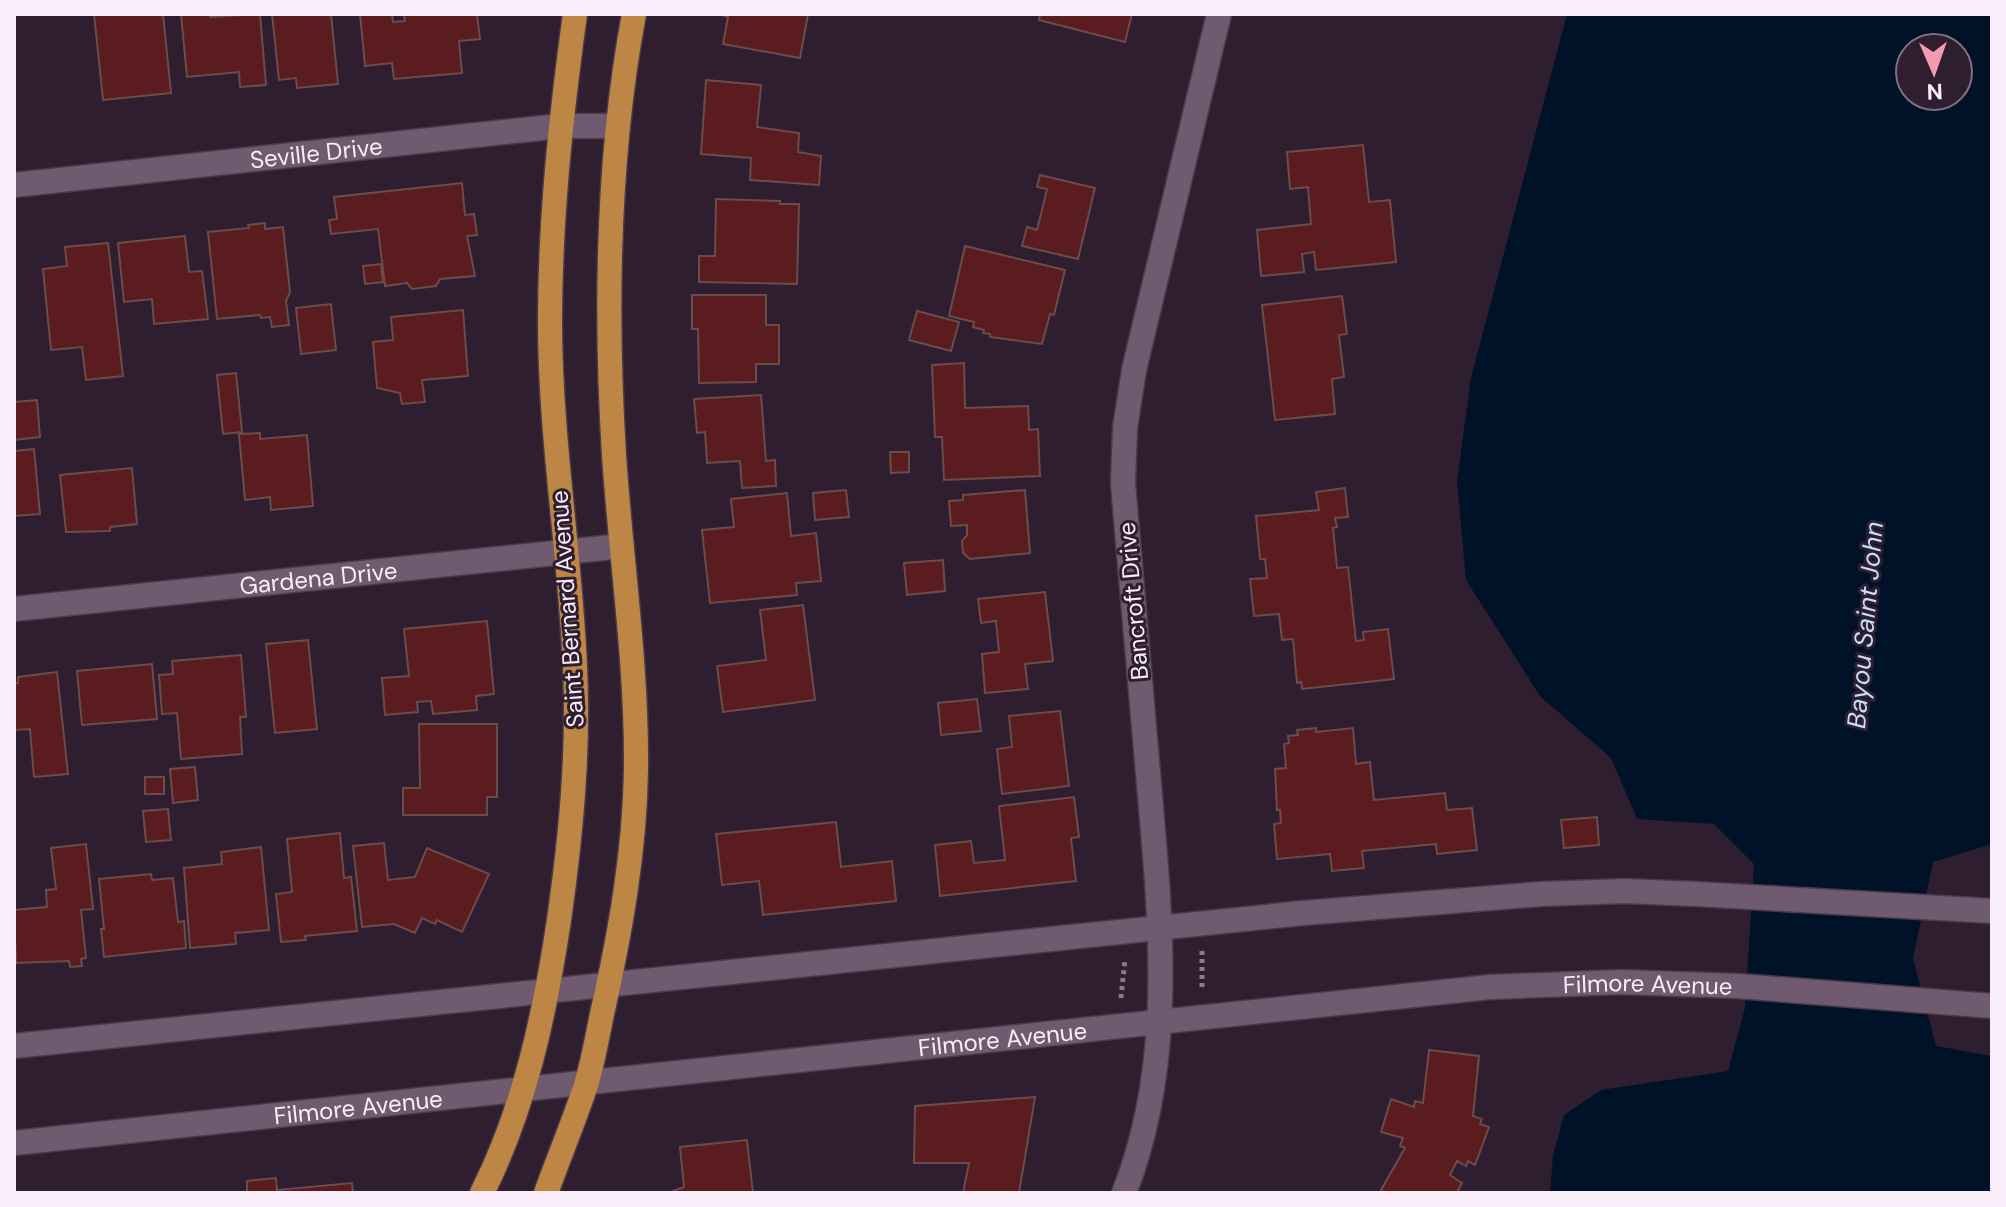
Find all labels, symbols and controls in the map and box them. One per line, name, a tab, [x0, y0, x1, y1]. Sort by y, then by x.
north arrow	[1894, 32, 1974, 112]
text: N	[1926, 77, 1943, 106]
street label: Seville Drive	[248, 130, 384, 175]
street label: Saint Bernard Avenue	[543, 489, 591, 729]
water label: Bayou Saint John	[1839, 520, 1891, 730]
street label: Bancroft Drive	[1111, 521, 1155, 681]
street label: Gardena Drive	[238, 554, 399, 601]
street label: Filmore Avenue	[1562, 966, 1733, 1001]
street label: Filmore Avenue	[916, 1014, 1088, 1063]
street label: Filmore Avenue	[272, 1082, 444, 1131]

